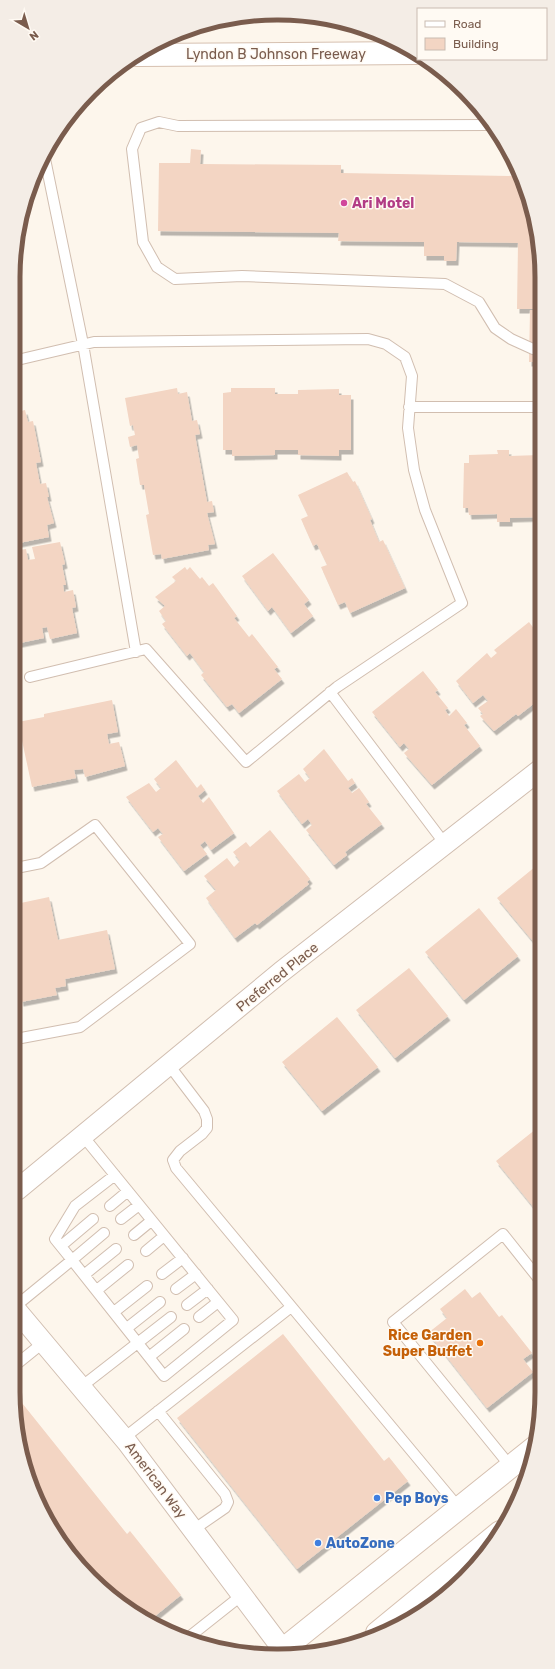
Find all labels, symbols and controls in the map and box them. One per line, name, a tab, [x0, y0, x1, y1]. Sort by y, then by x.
north arrow	[8, 8, 48, 48]
legend	[417, 8, 547, 60]
text: Road	[453, 17, 481, 31]
text: N	[27, 28, 41, 43]
text: Building	[453, 37, 499, 51]
street label: Lyndon B Johnson Freeway	[186, 46, 366, 63]
place label: Ari Motel	[352, 195, 414, 212]
marker: Ari Motel	[339, 198, 349, 208]
street label: Preferred Place	[233, 939, 322, 1016]
place label: Rice Garden Super Buffet	[383, 1327, 472, 1360]
marker: Rice Garden Super Buffet	[475, 1338, 485, 1348]
street label: American Way	[121, 1439, 190, 1522]
place label: Pep Boys	[385, 1490, 449, 1507]
marker: Pep Boys	[372, 1493, 382, 1503]
place label: AutoZone	[326, 1535, 395, 1552]
marker: AutoZone	[313, 1538, 323, 1548]

